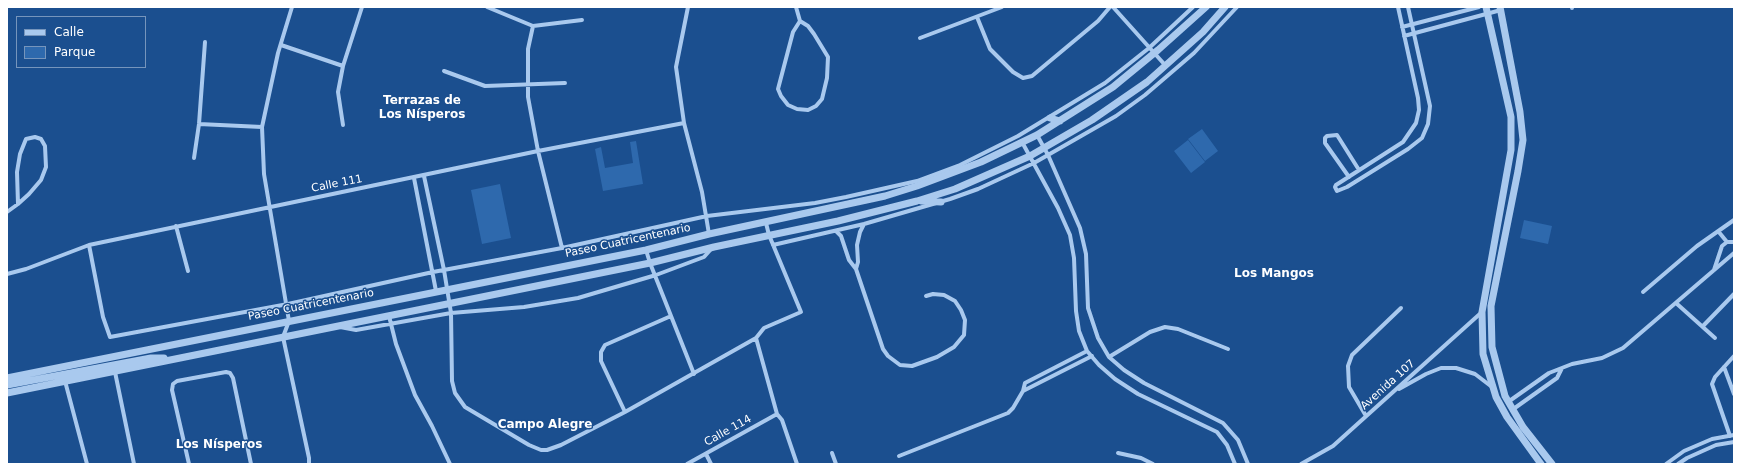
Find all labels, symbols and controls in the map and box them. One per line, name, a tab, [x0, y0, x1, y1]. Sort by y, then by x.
legend	[16, 16, 146, 68]
text: Calle	[54, 25, 84, 39]
text: Parque	[54, 45, 95, 59]
district label: Terrazas de Los Nísperos	[379, 94, 465, 122]
street label: Calle 111	[310, 173, 364, 195]
street label: Paseo Cuatricentenario	[564, 221, 692, 261]
district label: Los Mangos	[1234, 267, 1314, 281]
street label: Paseo Cuatricentenario	[247, 286, 375, 324]
street label: Avenida 107	[1358, 357, 1418, 413]
street label: Calle 114	[702, 413, 754, 449]
district label: Campo Alegre	[498, 418, 592, 432]
district label: Los Nísperos	[176, 438, 262, 452]

